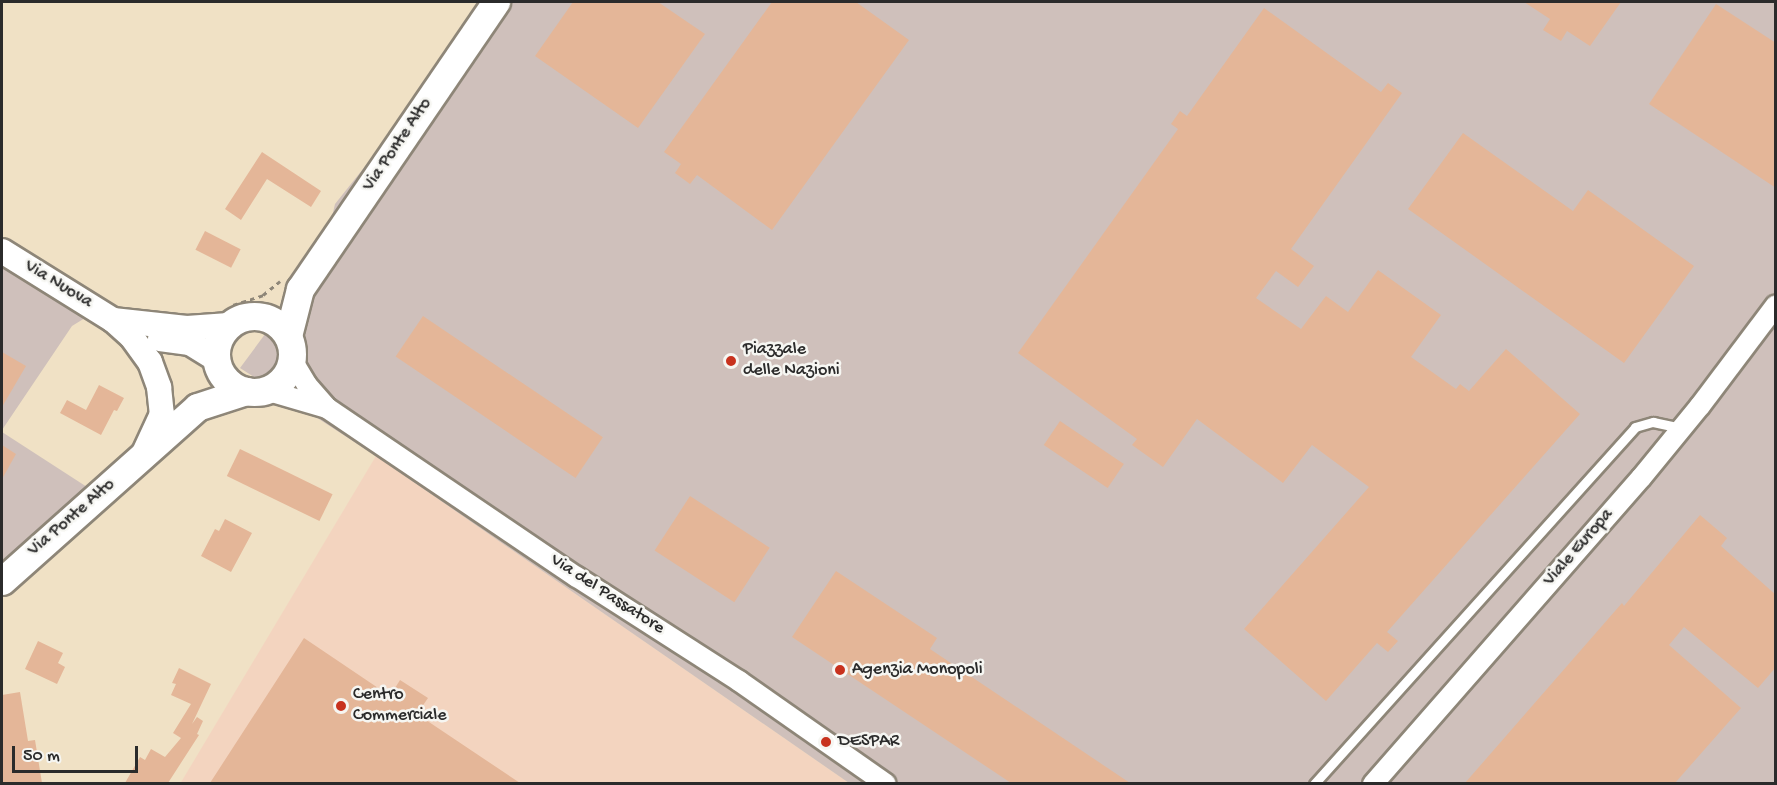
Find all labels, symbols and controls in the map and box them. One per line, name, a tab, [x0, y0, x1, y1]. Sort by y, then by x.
street label: Via Ponte Alto	[359, 94, 437, 196]
street label: Via Nuova	[20, 256, 96, 314]
place label: Piazzale delle Nazioni	[743, 340, 840, 382]
marker: Piazzale delle Nazioni	[724, 354, 738, 368]
street label: Via Ponte Alto	[24, 474, 120, 562]
street label: Viale Europa	[1539, 505, 1619, 591]
street label: Via del Passatore	[546, 550, 668, 640]
place label: Agenzia Monopoli	[852, 659, 983, 681]
marker: Agenzia Monopoli	[833, 663, 847, 677]
place label: Centro Commerciale	[353, 685, 447, 728]
marker: Centro Commerciale	[334, 699, 348, 713]
place label: DESPAR	[838, 731, 899, 753]
scale bar	[15, 734, 141, 772]
marker: DESPAR	[819, 735, 833, 749]
text: 50 m	[23, 746, 60, 767]

